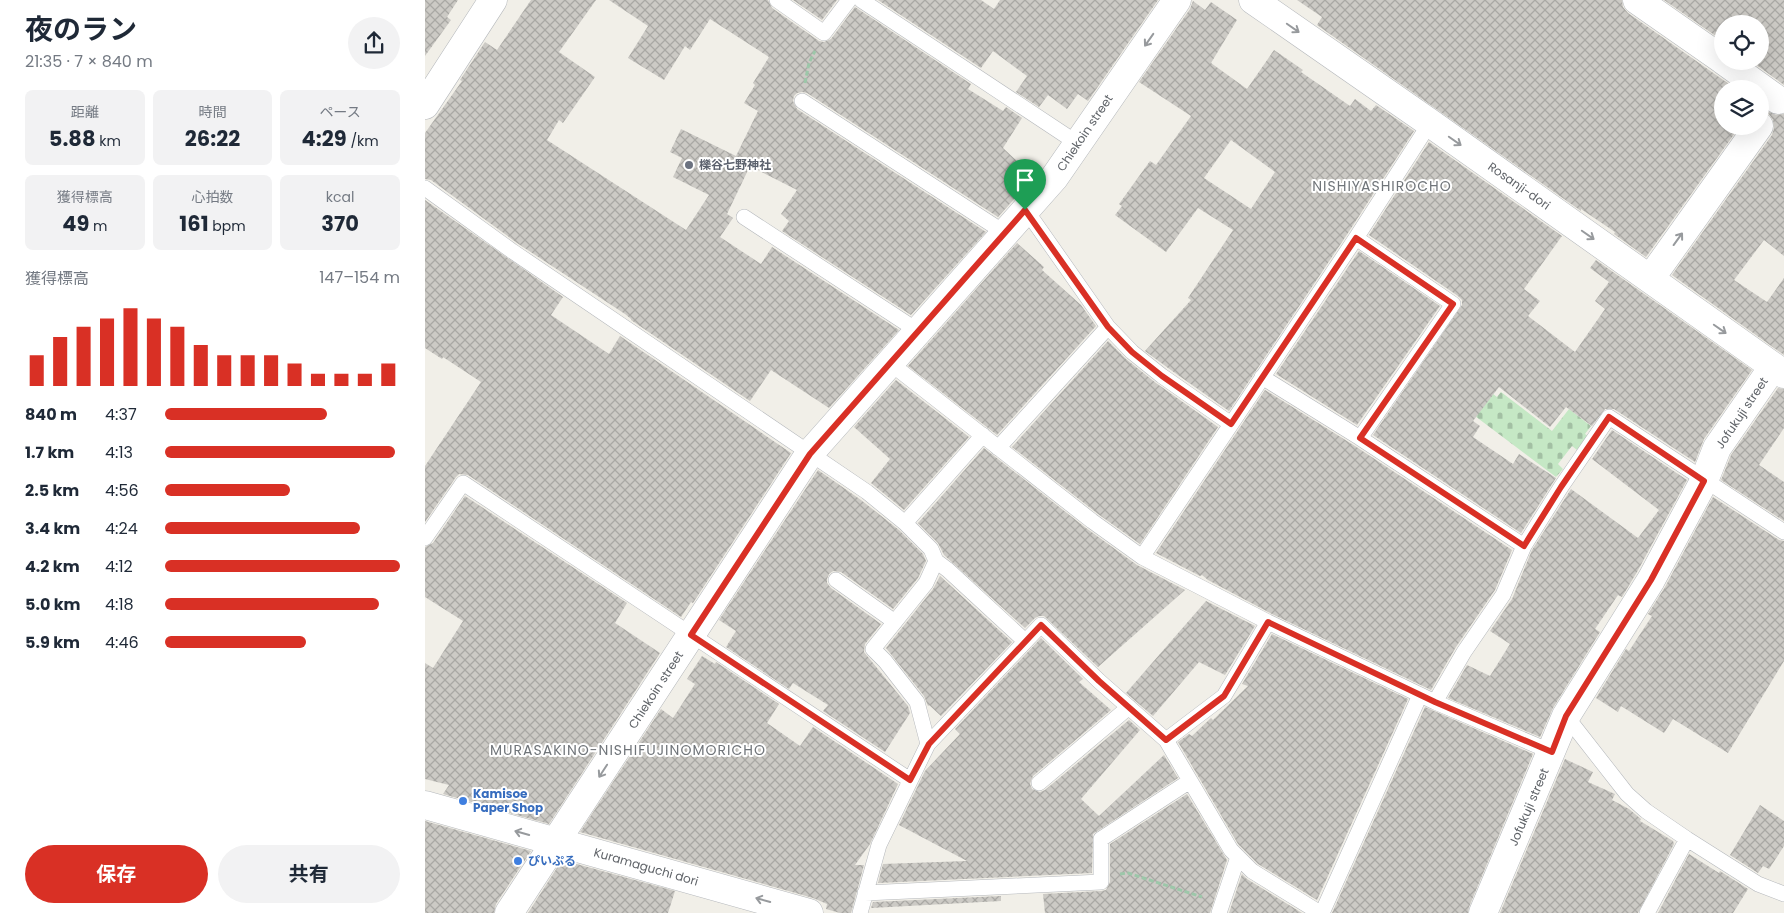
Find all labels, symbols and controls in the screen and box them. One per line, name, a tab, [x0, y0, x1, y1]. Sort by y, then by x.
text: 夜のラン	[25, 10, 137, 49]
map controls	[1714, 15, 1769, 135]
button: locate	[1714, 15, 1769, 70]
button: share	[348, 17, 400, 69]
one-way arrow	[1286, 23, 1300, 33]
one-way arrow	[1144, 33, 1154, 47]
text: 21:35 · 7 × 840 m	[25, 50, 153, 73]
button: layers	[1714, 80, 1769, 135]
street label: Chiekoin street	[1053, 91, 1117, 175]
text: 距離	[71, 102, 99, 122]
text: 時間	[198, 102, 226, 122]
text: ペース	[320, 102, 361, 122]
text: 5.88	[49, 124, 96, 153]
text: 26:22	[185, 124, 240, 153]
text: 4:29	[302, 124, 347, 153]
text: km	[96, 131, 121, 151]
text: /km	[347, 131, 379, 151]
one-way arrow	[1448, 136, 1462, 146]
place label: 櫟谷七野神社	[699, 156, 771, 173]
street label: Rosanji-dori	[1485, 158, 1554, 213]
marker: 櫟谷七野神社	[683, 159, 695, 171]
pin	[1004, 159, 1046, 210]
icon: arrive	[1011, 166, 1039, 194]
district label: NISHIYASHIROCHO	[1312, 176, 1452, 196]
text: 獲得標高	[57, 187, 113, 207]
text: 心拍数	[191, 187, 233, 207]
text: kcal	[326, 187, 354, 207]
text: 49	[62, 209, 89, 238]
text: 161	[179, 209, 209, 238]
text: 370	[321, 209, 359, 238]
text: m	[89, 216, 107, 236]
text: bpm	[209, 216, 246, 236]
one-way arrow	[1581, 230, 1595, 240]
one-way arrow	[1673, 232, 1683, 246]
text: 147–154 m	[319, 266, 400, 289]
text: 獲得標高	[25, 267, 89, 290]
one-way arrow	[1713, 324, 1727, 334]
street label: Jofukuji street	[1711, 374, 1772, 452]
text: 840 m	[25, 403, 77, 426]
text: 4:37	[105, 403, 137, 426]
text: 1.7 km	[25, 441, 74, 464]
text: 4:13	[105, 441, 133, 464]
text: 2.5 km	[25, 479, 79, 502]
text: 4:56	[105, 479, 139, 502]
text: 3.4 km	[25, 517, 80, 540]
text: 4:24	[105, 517, 138, 540]
text: 4.2 km	[25, 555, 80, 578]
text: 4:12	[105, 555, 133, 578]
text: 5.0 km	[25, 593, 81, 616]
text: 4:18	[105, 593, 134, 616]
text: 5.9 km	[25, 631, 80, 654]
text: 4:46	[105, 631, 139, 654]
street label: Chiekoin street	[624, 648, 687, 732]
district label: MURASAKINO-NISHIFUJINOMORICHO	[490, 740, 766, 760]
one-way arrow	[597, 764, 608, 778]
street label: Jofukuji street	[1504, 765, 1553, 848]
place label: Kamisoe Paper Shop	[473, 785, 543, 816]
marker: Kamisoe Paper Shop	[457, 795, 469, 807]
one-way arrow	[514, 827, 530, 837]
street label: Kuramaguchi dori	[592, 843, 700, 890]
button: 保存	[25, 845, 208, 903]
button: 共有	[218, 845, 400, 903]
place label: ぴいぷる	[528, 852, 576, 869]
marker: ぴいぷる	[512, 855, 524, 867]
one-way arrow	[755, 895, 771, 904]

